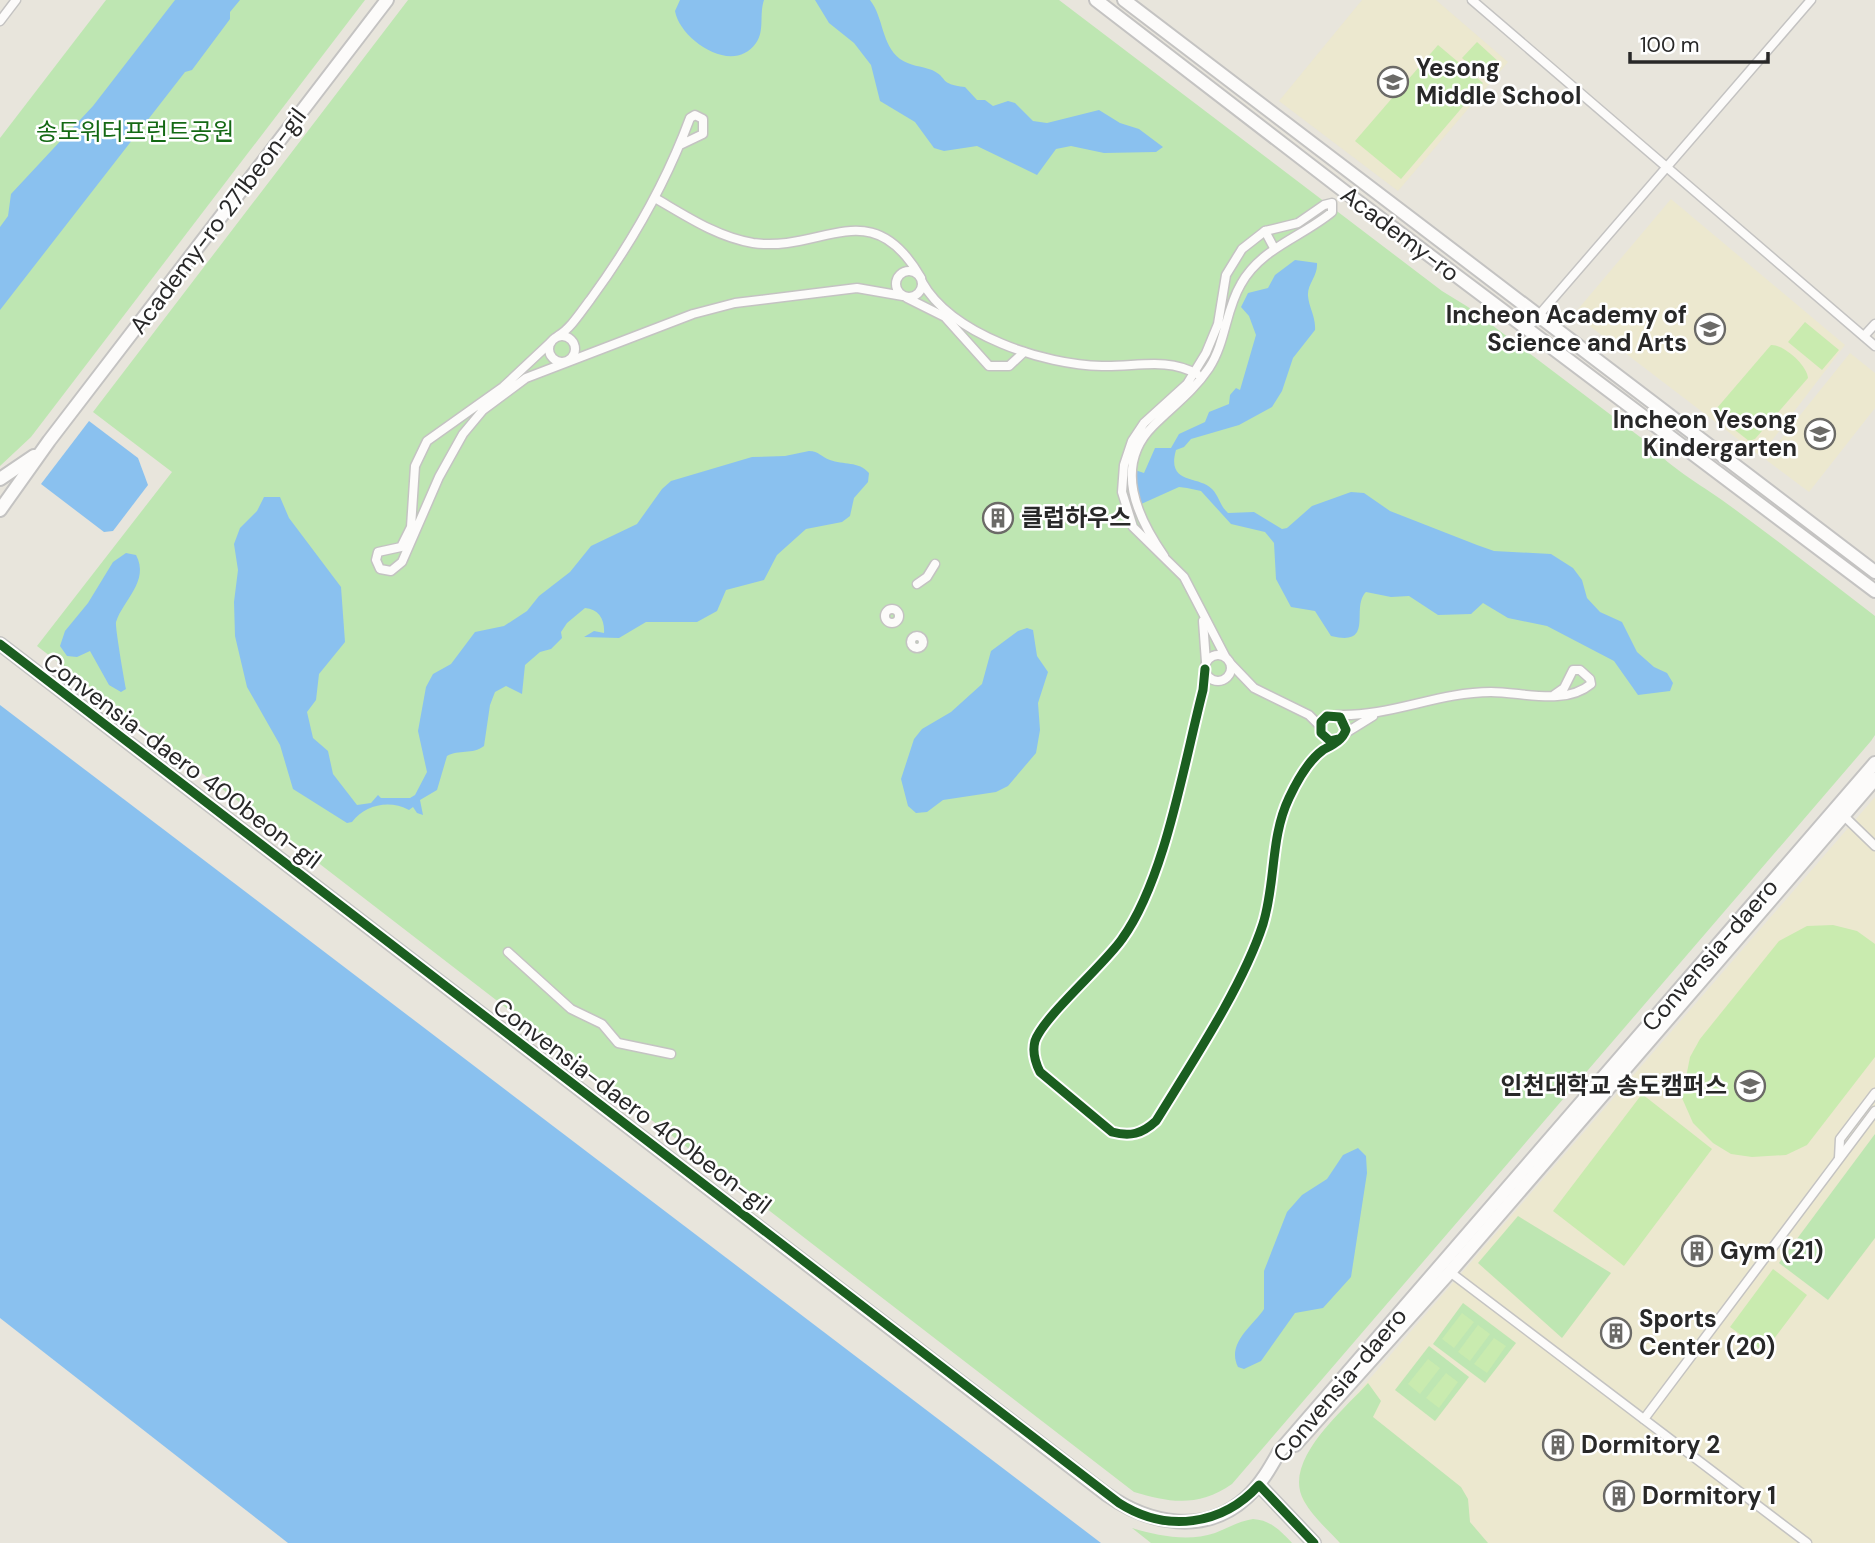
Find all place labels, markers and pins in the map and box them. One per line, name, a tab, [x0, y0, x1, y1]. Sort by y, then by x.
place label: Yesong Middle School	[1416, 52, 1581, 111]
school or university icon: Yesong Middle School	[1376, 65, 1410, 99]
place label: Incheon Academy of Science and Arts	[1446, 299, 1687, 358]
school or university icon: Incheon Academy of Science and Arts	[1693, 312, 1727, 346]
place label: Incheon Yesong Kindergarten	[1613, 404, 1797, 463]
school or university icon: Incheon Yesong Kindergarten	[1803, 417, 1837, 451]
building icon: 클럽하우스	[981, 501, 1015, 535]
place label: 클럽하우스	[1021, 502, 1131, 533]
school or university icon: 인천대학교 송도캠퍼스	[1733, 1069, 1767, 1103]
place label: 인천대학교 송도캠퍼스	[1501, 1070, 1727, 1101]
building icon: Gym (21)	[1680, 1234, 1714, 1268]
place label: Gym (21)	[1720, 1235, 1823, 1266]
place label: Sports Center (20)	[1639, 1303, 1775, 1362]
building icon: Sports Center (20)	[1599, 1316, 1633, 1350]
building icon: Dormitory 2	[1541, 1428, 1575, 1462]
place label: Dormitory 2	[1581, 1429, 1720, 1460]
building icon: Dormitory 1	[1602, 1479, 1636, 1513]
place label: Dormitory 1	[1642, 1480, 1776, 1511]

